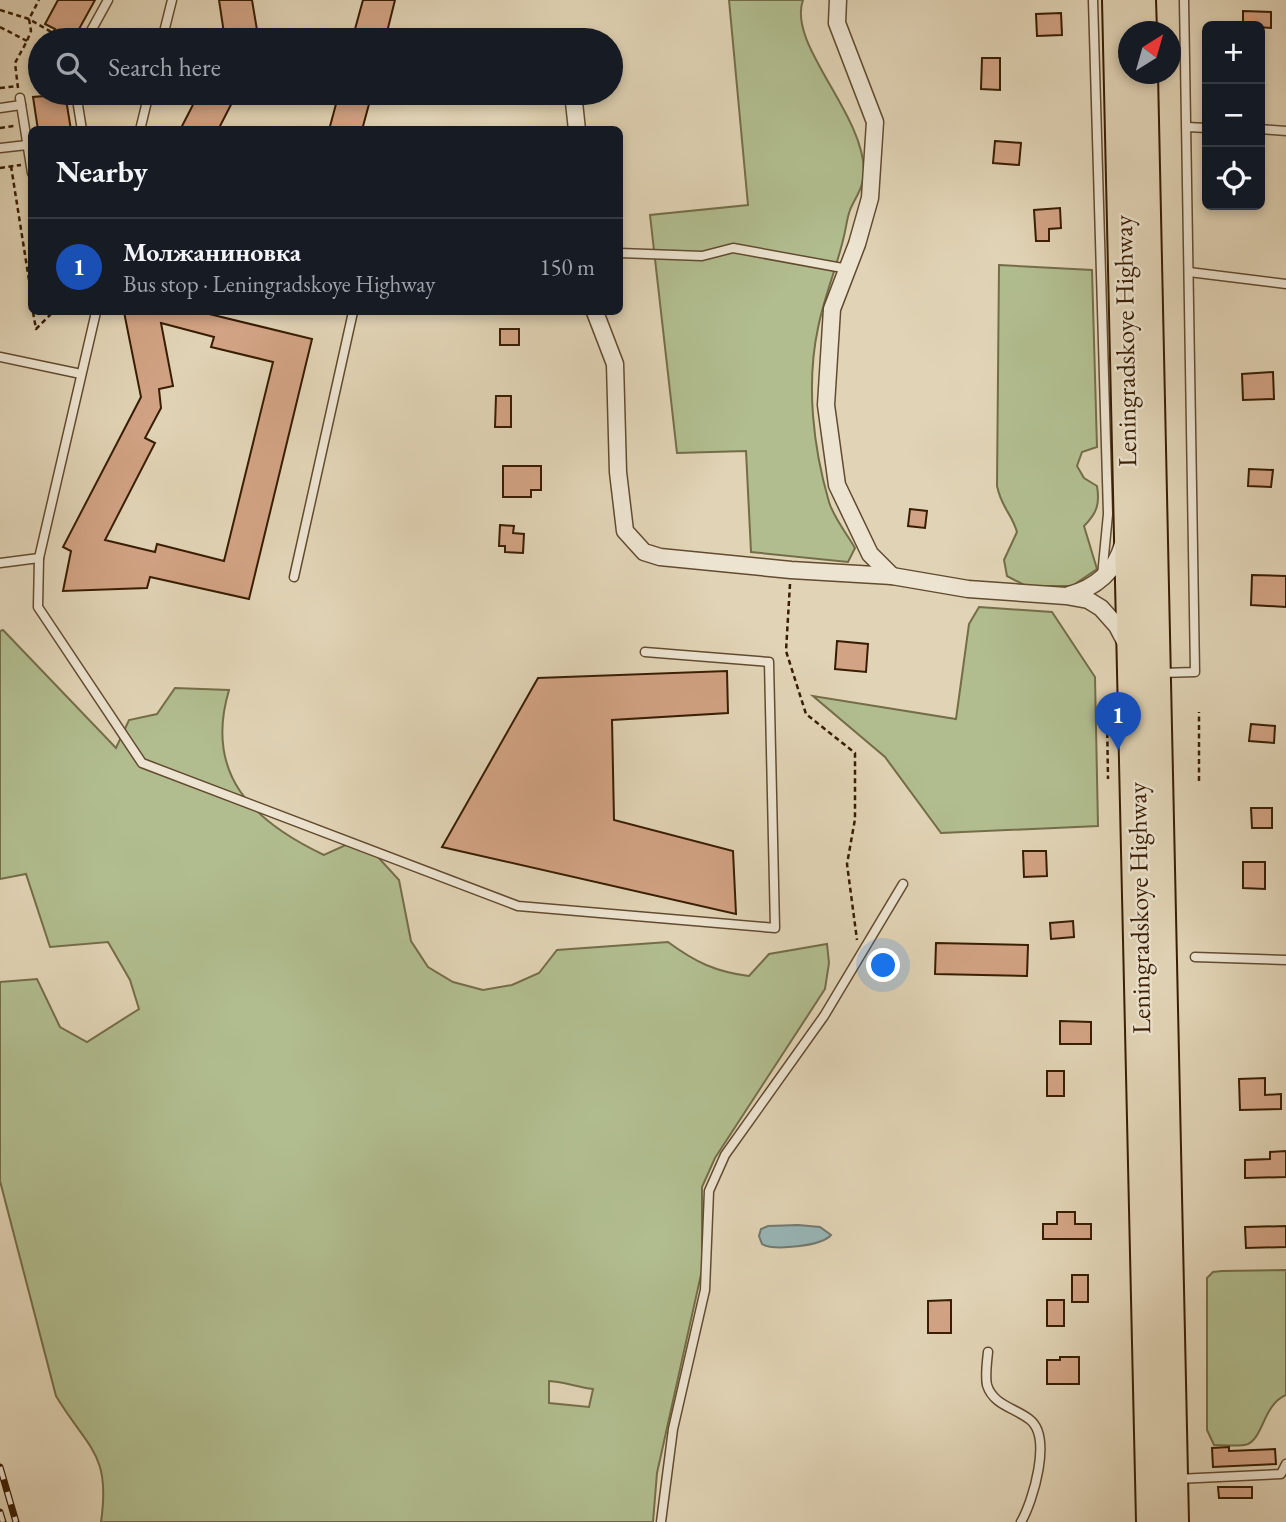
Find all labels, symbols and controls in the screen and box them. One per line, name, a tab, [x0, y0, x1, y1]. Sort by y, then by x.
north arrow	[1118, 21, 1181, 84]
map controls	[1202, 21, 1265, 210]
button: +	[1202, 21, 1265, 84]
search box	[28, 28, 623, 105]
icon: search	[52, 48, 90, 86]
text: Search here	[108, 50, 221, 84]
button: −	[1202, 84, 1265, 147]
button: locate	[1202, 147, 1265, 210]
text: Nearby	[56, 152, 148, 191]
street label: Leningradskoye Highway	[1106, 214, 1144, 467]
text: Молжаниновка	[123, 235, 301, 269]
text: 1	[73, 252, 85, 282]
text: 150 m	[539, 252, 595, 282]
text: Bus stop · Leningradskoye Highway	[123, 269, 435, 299]
pin: 1	[1095, 692, 1141, 750]
street label: Leningradskoye Highway	[1120, 781, 1158, 1034]
your location	[866, 948, 900, 982]

